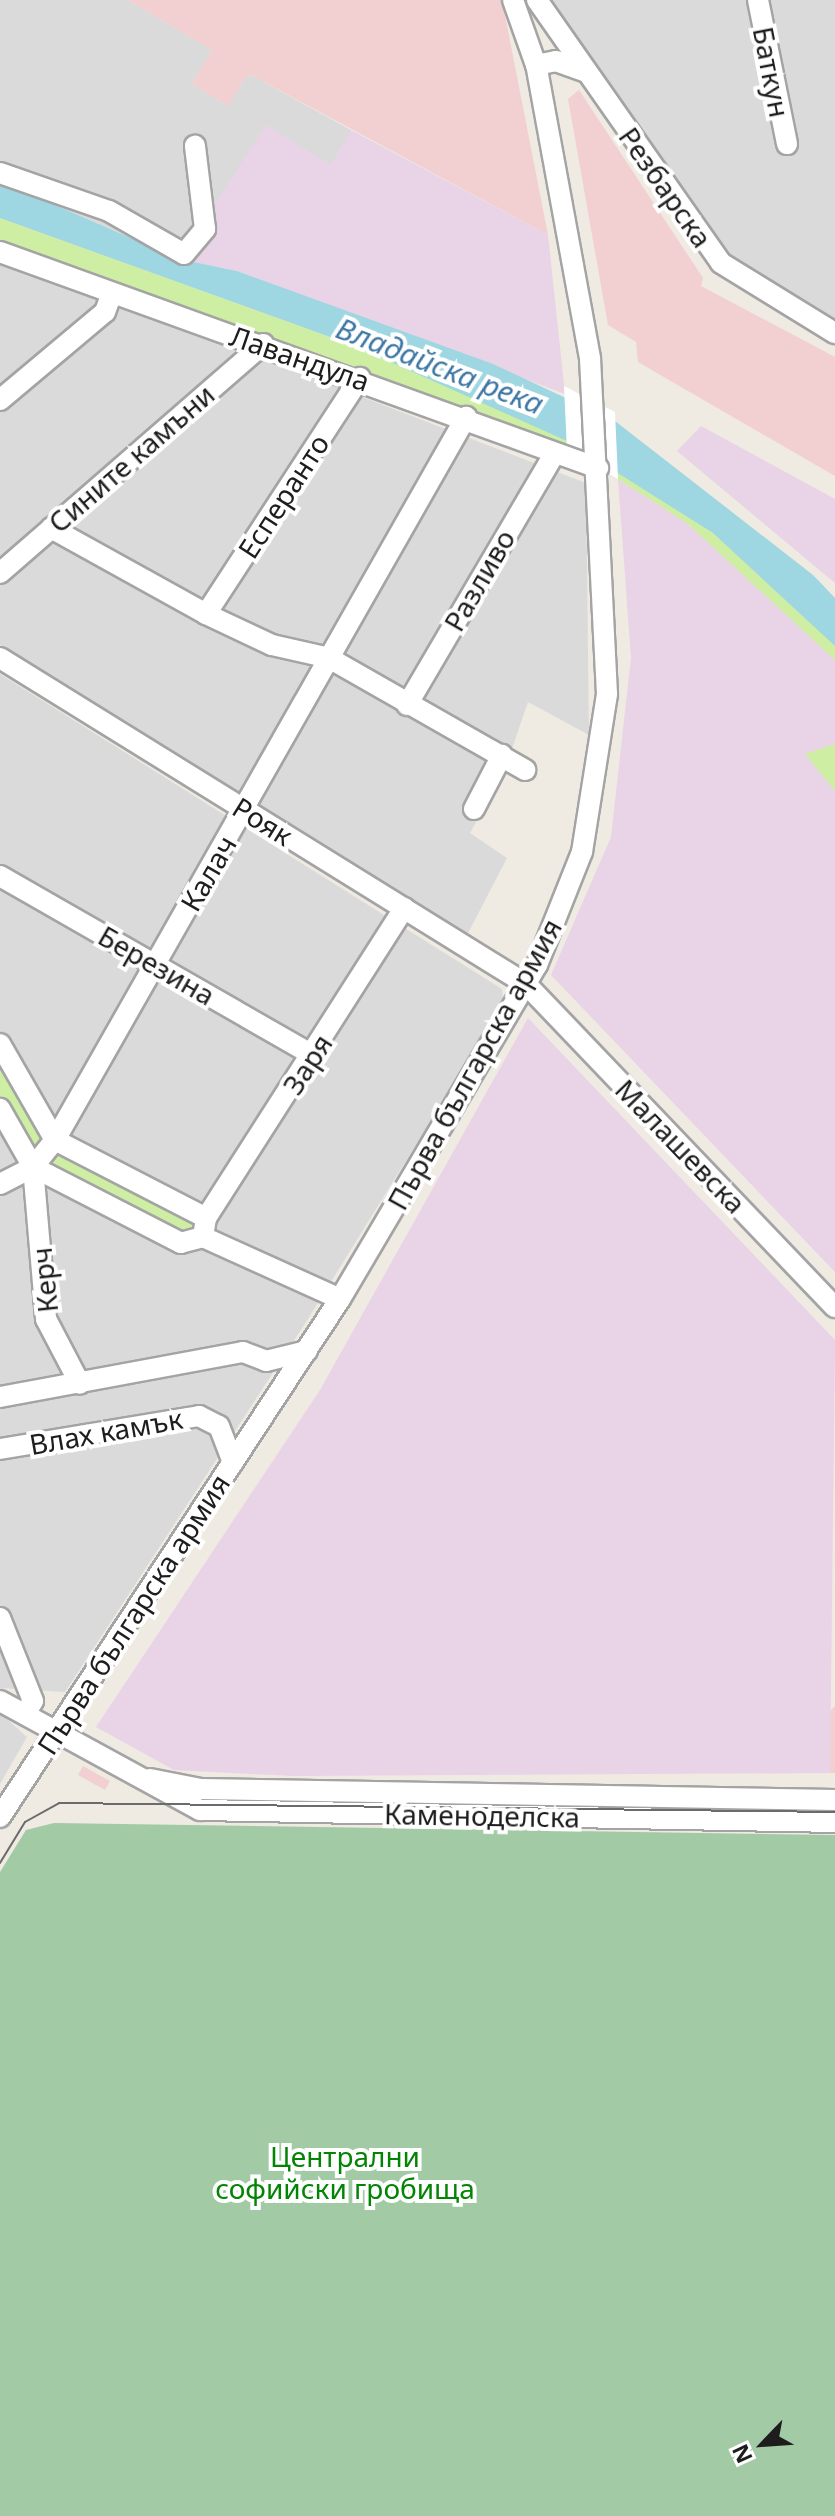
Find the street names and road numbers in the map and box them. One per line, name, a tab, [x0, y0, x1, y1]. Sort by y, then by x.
street label: Баткун	[747, 24, 797, 120]
street label: Резбарска	[612, 121, 720, 253]
street label: Лавандула	[226, 318, 374, 398]
street label: Сините камъни	[41, 377, 221, 539]
street label: Есперанто	[231, 428, 335, 564]
street label: Разливо	[437, 523, 521, 637]
street label: Рояк	[227, 790, 299, 852]
street label: Калач	[173, 829, 243, 917]
street label: Първа българска армия	[380, 913, 568, 1215]
street label: Березина	[93, 918, 221, 1012]
street label: Заря	[275, 1028, 339, 1100]
street label: Малашевска	[609, 1072, 753, 1220]
street label: Керч	[24, 1246, 64, 1314]
street label: Влах камък	[27, 1401, 185, 1461]
street label: Първа българска армия	[30, 1468, 236, 1760]
street label: Каменоделска	[384, 1796, 580, 1834]

